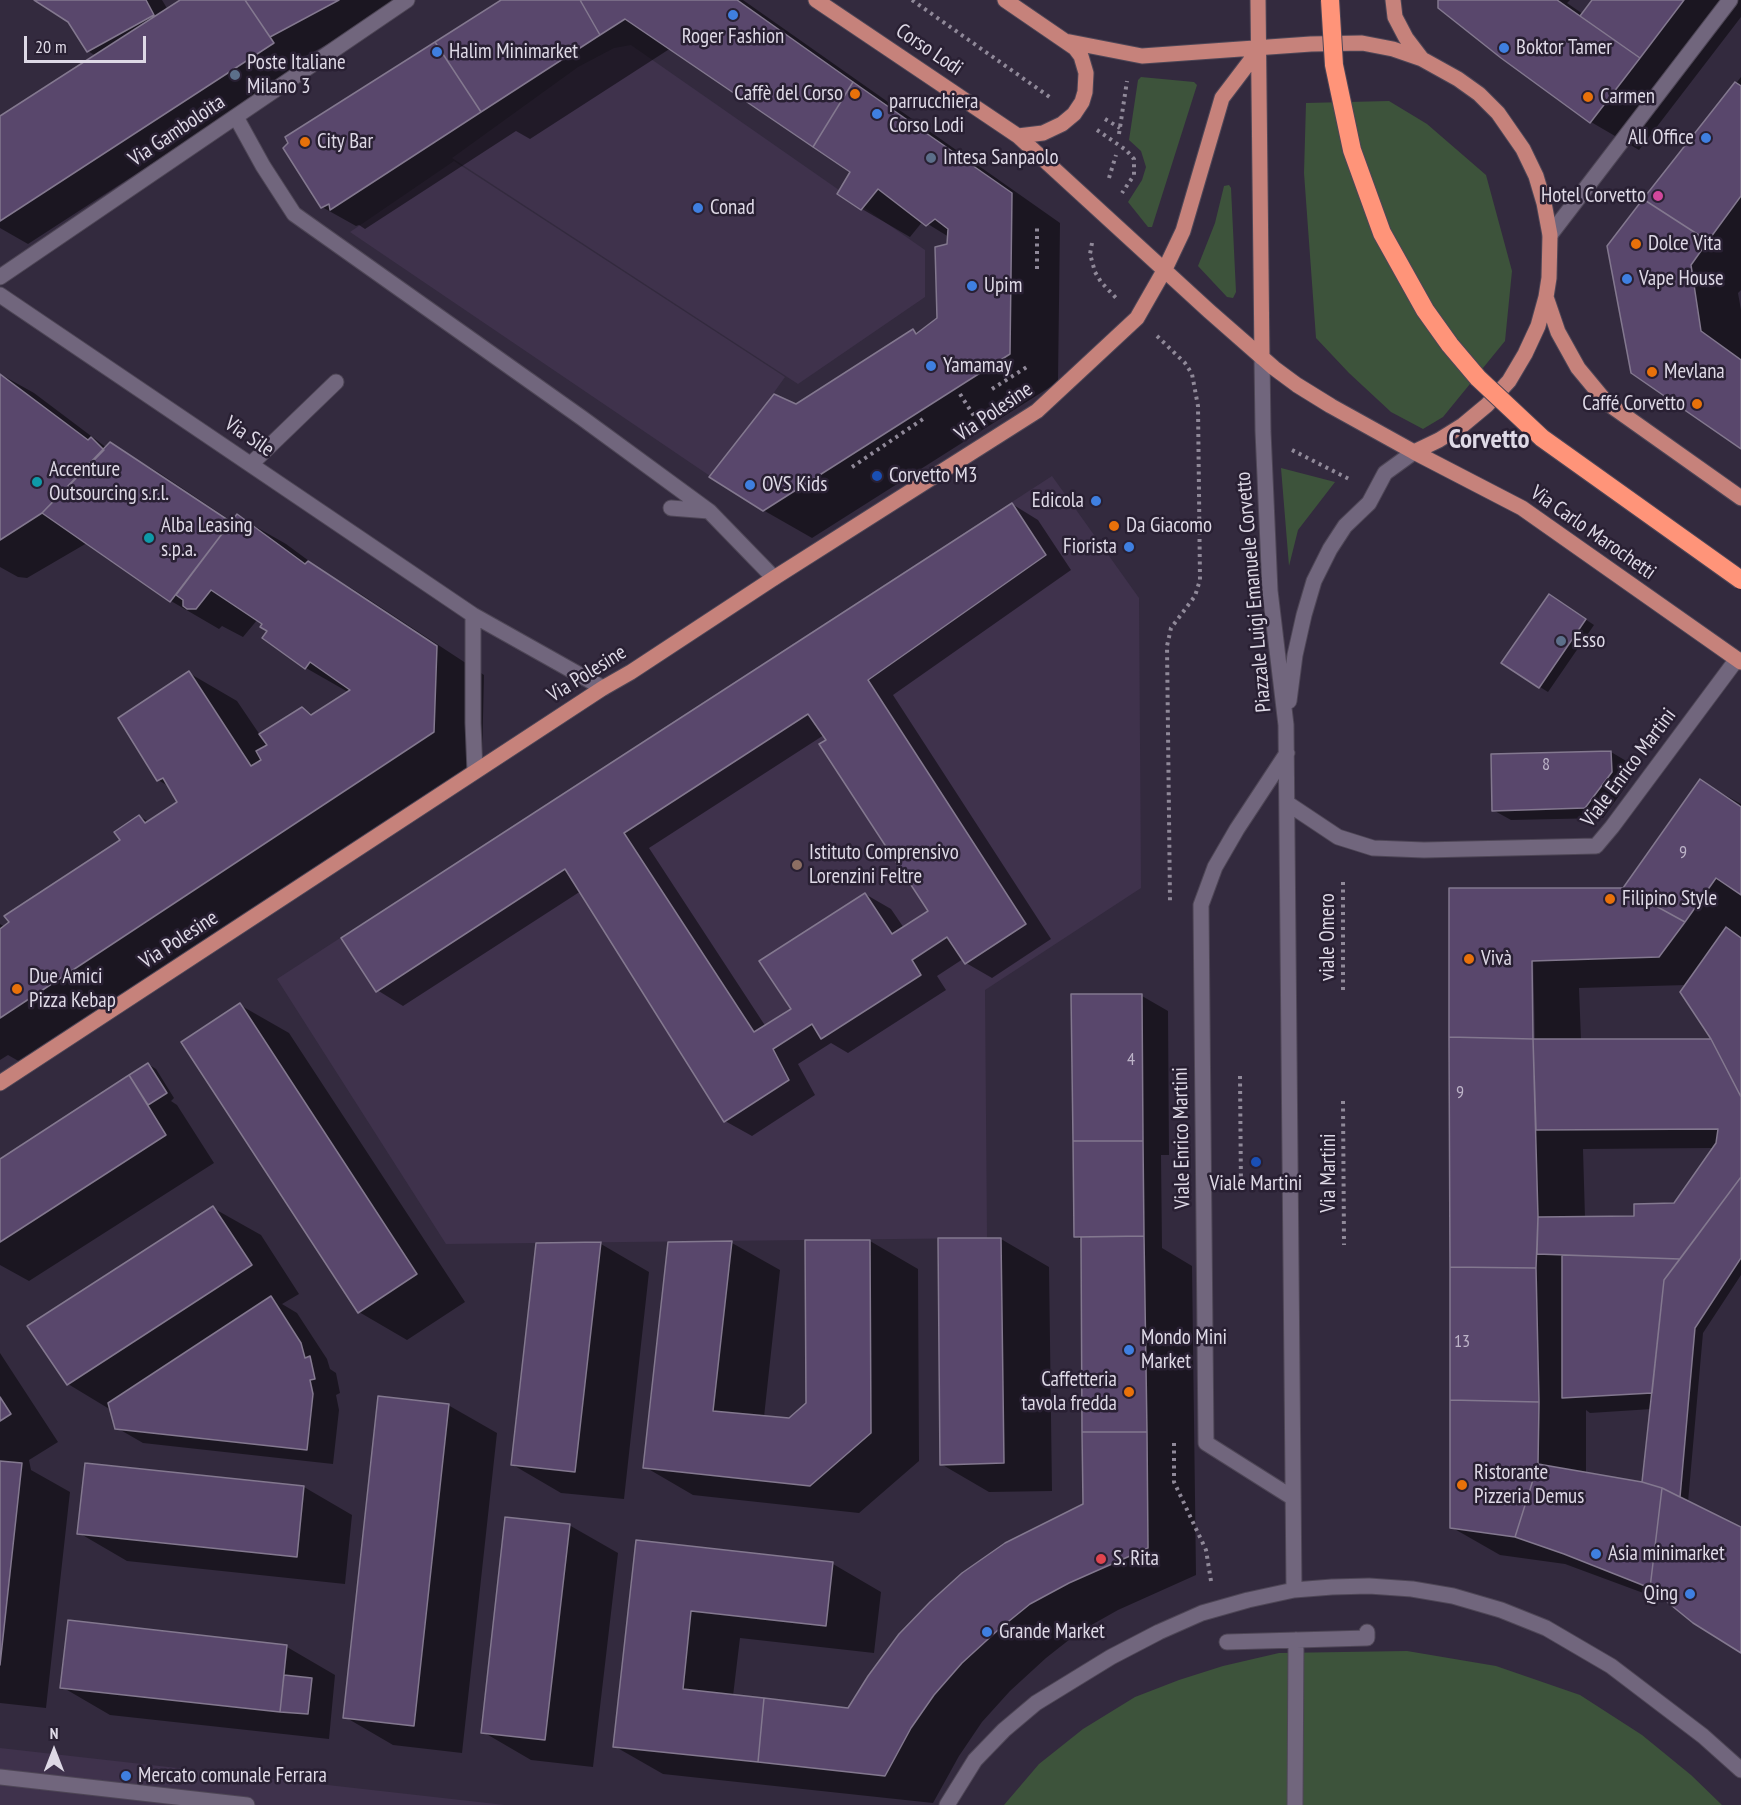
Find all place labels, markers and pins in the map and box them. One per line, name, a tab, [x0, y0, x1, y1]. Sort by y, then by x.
marker: Roger Fashion	[726, 8, 740, 22]
place label: Roger Fashion	[682, 24, 784, 50]
place label: Boktor Tamer	[1516, 35, 1612, 61]
place label: Halim Minimarket	[449, 39, 578, 65]
marker: Boktor Tamer	[1497, 41, 1511, 55]
marker: Halim Minimarket	[430, 45, 444, 59]
place label: Poste Italiane Milano 3	[247, 50, 346, 100]
marker: Poste Italiane Milano 3	[228, 68, 242, 82]
place label: Caffè del Corso	[734, 81, 843, 107]
place label: Carmen	[1600, 84, 1655, 110]
marker: Caffè del Corso	[848, 87, 862, 101]
place label: parrucchiera Corso Lodi	[889, 89, 978, 139]
marker: Carmen	[1581, 90, 1595, 104]
marker: parrucchiera Corso Lodi	[870, 107, 884, 121]
place label: All Office	[1628, 125, 1694, 151]
place label: City Bar	[317, 129, 373, 155]
marker: All Office	[1699, 131, 1713, 145]
marker: City Bar	[298, 135, 312, 149]
place label: Intesa Sanpaolo	[943, 145, 1059, 171]
marker: Intesa Sanpaolo	[924, 151, 938, 165]
place label: Hotel Corvetto	[1541, 183, 1646, 209]
marker: Hotel Corvetto	[1651, 189, 1665, 203]
place label: Conad	[710, 195, 755, 221]
marker: Conad	[691, 201, 705, 215]
place label: Dolce Vita	[1648, 231, 1722, 257]
marker: Dolce Vita	[1629, 237, 1643, 251]
place label: Vape House	[1639, 266, 1724, 292]
marker: Vape House	[1620, 272, 1634, 286]
place label: Upim	[984, 273, 1022, 299]
marker: Upim	[965, 279, 979, 293]
place label: Yamamay	[943, 353, 1012, 379]
marker: Yamamay	[924, 359, 938, 373]
place label: Mevlana	[1664, 359, 1725, 385]
marker: Mevlana	[1645, 365, 1659, 379]
place label: Caffé Corvetto	[1582, 391, 1685, 417]
marker: Caffé Corvetto	[1690, 397, 1704, 411]
place label: Accenture Outsourcing s.r.l.	[49, 457, 169, 507]
place label: Corvetto M3	[889, 463, 977, 489]
marker: Corvetto M3	[870, 469, 884, 483]
place label: OVS Kids	[762, 472, 827, 498]
marker: Accenture Outsourcing s.r.l.	[30, 475, 44, 489]
marker: OVS Kids	[743, 478, 757, 492]
place label: Edicola	[1032, 488, 1084, 514]
marker: Edicola	[1089, 494, 1103, 508]
place label: Alba Leasing s.p.a.	[161, 513, 253, 563]
place label: Da Giacomo	[1126, 513, 1212, 539]
marker: Da Giacomo	[1107, 519, 1121, 533]
marker: Alba Leasing s.p.a.	[142, 531, 156, 545]
place label: Fiorista	[1063, 534, 1117, 560]
marker: Fiorista	[1122, 540, 1136, 554]
place label: Esso	[1573, 628, 1605, 654]
marker: Esso	[1554, 634, 1568, 648]
place label: Istituto Comprensivo Lorenzini Feltre	[809, 840, 959, 890]
marker: Istituto Comprensivo Lorenzini Feltre	[790, 858, 804, 872]
place label: Filipino Style	[1622, 886, 1717, 912]
marker: Filipino Style	[1603, 892, 1617, 906]
place label: Vivà	[1481, 946, 1512, 972]
marker: Vivà	[1462, 952, 1476, 966]
place label: Due Amici Pizza Kebap	[29, 964, 116, 1014]
marker: Due Amici Pizza Kebap	[10, 982, 24, 996]
marker: Viale Martini	[1249, 1155, 1263, 1169]
place label: Viale Martini	[1210, 1171, 1302, 1197]
place label: Mondo Mini Market	[1141, 1325, 1227, 1375]
marker: Mondo Mini Market	[1122, 1343, 1136, 1357]
place label: Caffetteria tavola fredda	[1021, 1367, 1117, 1417]
marker: Caffetteria tavola fredda	[1122, 1385, 1136, 1399]
place label: Ristorante Pizzeria Demus	[1474, 1460, 1584, 1510]
marker: Ristorante Pizzeria Demus	[1455, 1478, 1469, 1492]
place label: Asia minimarket	[1608, 1541, 1725, 1567]
place label: S. Rita	[1113, 1546, 1159, 1572]
marker: Asia minimarket	[1589, 1547, 1603, 1561]
marker: S. Rita	[1094, 1552, 1108, 1566]
place label: Qing	[1644, 1581, 1678, 1607]
marker: Qing	[1683, 1587, 1697, 1601]
place label: Grande Market	[999, 1619, 1105, 1645]
marker: Grande Market	[980, 1625, 994, 1639]
place label: Mercato comunale Ferrara	[138, 1763, 327, 1789]
marker: Mercato comunale Ferrara	[119, 1769, 133, 1783]

